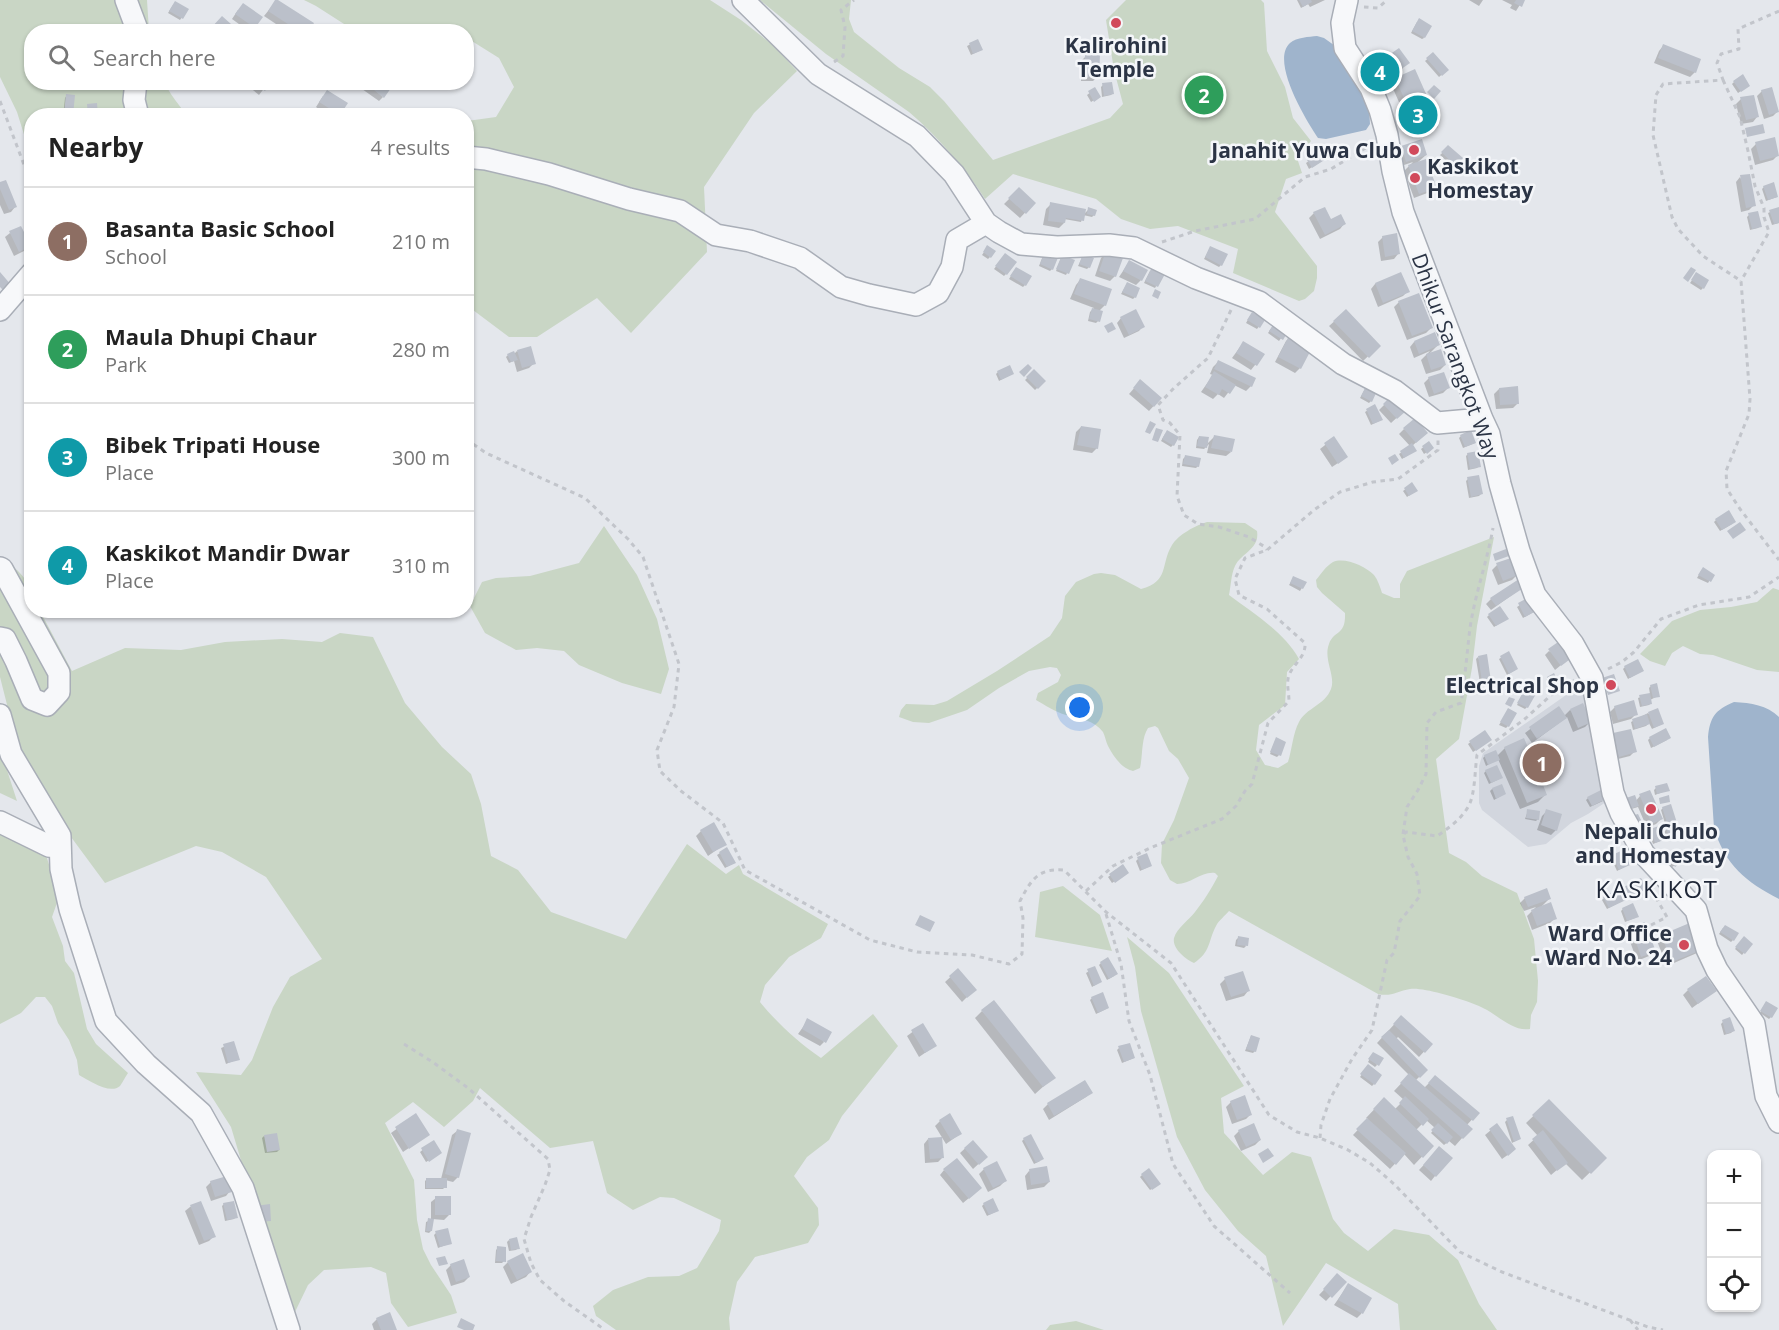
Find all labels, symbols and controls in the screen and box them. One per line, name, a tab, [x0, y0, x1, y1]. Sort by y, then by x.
marker: Kalirohini Temple	[1109, 16, 1123, 30]
search box	[24, 24, 474, 90]
place label: Kalirohini Temple	[1065, 31, 1167, 83]
icon: search	[45, 41, 78, 74]
text: Search here	[93, 42, 216, 72]
pin: 4	[1360, 50, 1400, 94]
pin: 2	[1184, 72, 1224, 118]
pin: 3	[1398, 92, 1438, 138]
text: Nearby	[48, 129, 143, 165]
text: 4 results	[370, 134, 450, 161]
place label: Janahit Yuwa Club	[1209, 136, 1402, 164]
marker: Janahit Yuwa Club	[1407, 143, 1421, 157]
place label: Kaskikot Homestay	[1427, 152, 1533, 204]
marker: Kaskikot Homestay	[1408, 171, 1422, 185]
text: Basanta Basic School	[105, 213, 335, 243]
text: 1	[62, 228, 73, 255]
text: 210 m	[392, 228, 450, 255]
text: School	[105, 243, 167, 270]
street label: Dhikur Sarangkot Way	[1406, 249, 1506, 463]
text: Maula Dhupi Chaur	[105, 321, 317, 351]
text: 2	[62, 336, 73, 363]
text: 280 m	[392, 336, 450, 363]
text: Park	[105, 351, 147, 378]
text: Bibek Tripati House	[105, 429, 320, 459]
text: 3	[62, 444, 73, 471]
text: 300 m	[392, 444, 450, 471]
text: Place	[105, 459, 154, 486]
text: Kaskikot Mandir Dwar	[105, 537, 350, 567]
text: 4	[62, 552, 73, 579]
text: 310 m	[392, 552, 450, 579]
text: Place	[105, 567, 154, 594]
place label: Electrical Shop	[1446, 671, 1599, 699]
marker: Electrical Shop	[1604, 678, 1618, 692]
your location	[1065, 693, 1094, 722]
pin: 1	[1522, 740, 1562, 786]
marker: Nepali Chulo and Homestay	[1644, 802, 1658, 816]
place label: Nepali Chulo and Homestay	[1575, 817, 1727, 869]
district label: KASKIKOT	[1595, 872, 1719, 905]
place label: Ward Office - Ward No. 24	[1533, 919, 1672, 971]
marker: Ward Office - Ward No. 24	[1677, 938, 1691, 952]
map controls	[1707, 1150, 1761, 1312]
button: +	[1707, 1150, 1761, 1204]
button: −	[1707, 1204, 1761, 1258]
button: locate	[1707, 1258, 1761, 1312]

